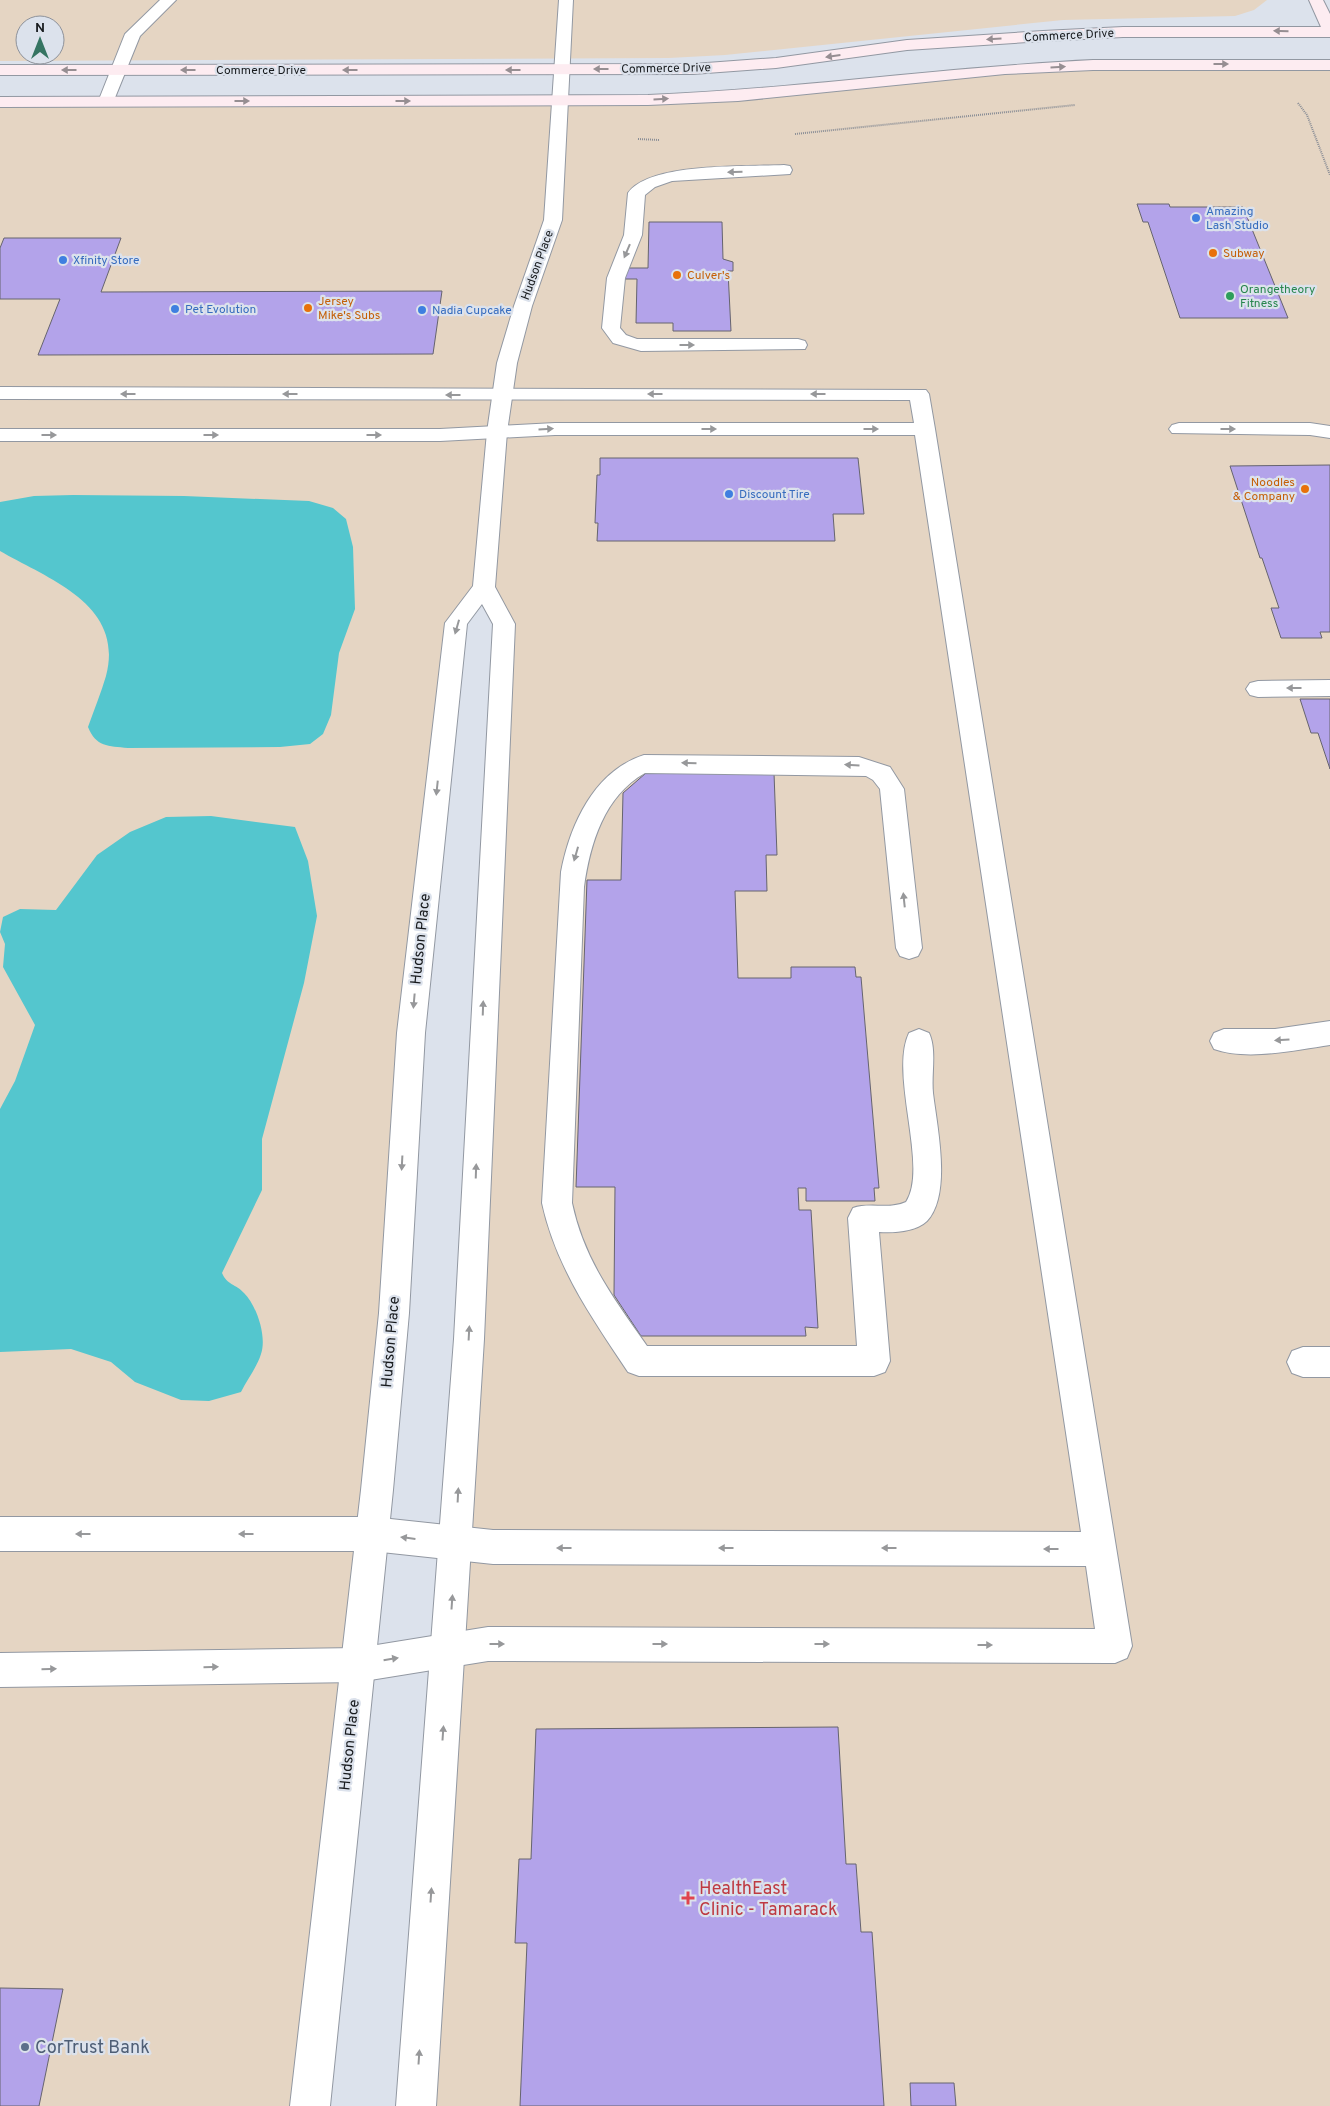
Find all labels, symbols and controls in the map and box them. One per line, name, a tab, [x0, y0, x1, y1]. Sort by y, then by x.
north arrow	[15, 15, 65, 65]
text: N	[35, 20, 45, 37]
street label: Commerce Drive	[1024, 26, 1114, 46]
one-way arrow	[1273, 27, 1289, 35]
one-way arrow	[986, 35, 1002, 43]
one-way arrow	[824, 52, 840, 60]
street label: Commerce Drive	[621, 60, 711, 78]
one-way arrow	[1213, 60, 1229, 68]
one-way arrow	[1051, 62, 1067, 70]
street label: Commerce Drive	[216, 63, 306, 79]
one-way arrow	[593, 65, 609, 73]
one-way arrow	[61, 66, 77, 74]
one-way arrow	[179, 66, 195, 74]
one-way arrow	[342, 66, 358, 74]
one-way arrow	[504, 66, 520, 74]
one-way arrow	[654, 95, 670, 103]
one-way arrow	[234, 97, 250, 105]
one-way arrow	[395, 97, 411, 105]
one-way arrow	[727, 168, 743, 176]
place label: Amazing Lash Studio	[1206, 204, 1269, 234]
marker: Amazing Lash Studio	[1190, 212, 1202, 224]
street label: Hudson Place	[518, 228, 558, 303]
one-way arrow	[623, 244, 631, 258]
place label: Subway	[1223, 246, 1265, 262]
marker: Subway	[1207, 247, 1219, 259]
place label: Xfinity Store	[73, 253, 139, 269]
marker: Xfinity Store	[57, 254, 69, 266]
place label: Culver's	[687, 268, 730, 284]
marker: Culver's	[671, 269, 683, 281]
place label: Orangetheory Fitness	[1240, 282, 1315, 312]
marker: Orangetheory Fitness	[1224, 290, 1236, 302]
place label: Jersey Mike's Subs	[318, 294, 380, 324]
place label: Pet Evolution	[185, 302, 256, 318]
marker: Jersey Mike's Subs	[302, 302, 314, 314]
marker: Pet Evolution	[169, 303, 181, 315]
place label: Nadia Cupcake	[432, 303, 512, 319]
marker: Nadia Cupcake	[416, 304, 428, 316]
one-way arrow	[679, 341, 695, 349]
one-way arrow	[120, 390, 136, 398]
one-way arrow	[282, 390, 298, 398]
one-way arrow	[647, 390, 663, 398]
one-way arrow	[810, 390, 826, 398]
one-way arrow	[445, 391, 461, 399]
one-way arrow	[538, 425, 554, 433]
one-way arrow	[701, 425, 717, 433]
one-way arrow	[863, 425, 879, 433]
one-way arrow	[1220, 425, 1236, 433]
one-way arrow	[41, 431, 57, 439]
one-way arrow	[203, 431, 219, 439]
one-way arrow	[366, 431, 382, 439]
place label: Noodles & Company	[1233, 475, 1295, 505]
marker: Noodles & Company	[1299, 483, 1311, 495]
place label: Discount Tire	[739, 487, 810, 503]
marker: Discount Tire	[723, 488, 735, 500]
one-way arrow	[453, 620, 461, 635]
one-way arrow	[1286, 684, 1302, 692]
one-way arrow	[681, 759, 697, 767]
one-way arrow	[844, 760, 860, 768]
one-way arrow	[433, 780, 441, 796]
one-way arrow	[572, 847, 580, 862]
one-way arrow	[900, 891, 908, 907]
street label: Hudson Place	[407, 893, 436, 986]
one-way arrow	[409, 994, 417, 1010]
one-way arrow	[480, 1000, 488, 1016]
one-way arrow	[1274, 1036, 1290, 1044]
one-way arrow	[397, 1156, 405, 1172]
one-way arrow	[473, 1162, 481, 1178]
street label: Hudson Place	[378, 1296, 405, 1389]
one-way arrow	[465, 1325, 473, 1341]
one-way arrow	[455, 1487, 463, 1503]
one-way arrow	[75, 1530, 91, 1538]
one-way arrow	[237, 1530, 253, 1538]
one-way arrow	[400, 1534, 416, 1542]
one-way arrow	[555, 1544, 571, 1552]
one-way arrow	[718, 1544, 734, 1552]
one-way arrow	[880, 1544, 896, 1552]
one-way arrow	[1043, 1545, 1059, 1553]
one-way arrow	[449, 1593, 457, 1609]
one-way arrow	[490, 1640, 506, 1648]
one-way arrow	[652, 1640, 668, 1648]
one-way arrow	[815, 1640, 831, 1648]
one-way arrow	[977, 1641, 993, 1649]
one-way arrow	[383, 1655, 399, 1663]
one-way arrow	[203, 1663, 219, 1671]
one-way arrow	[41, 1665, 57, 1673]
street label: Hudson Place	[336, 1699, 365, 1792]
one-way arrow	[439, 1725, 447, 1741]
place label: HealthEast Clinic - Tamarack	[699, 1878, 838, 1922]
one-way arrow	[428, 1887, 436, 1903]
marker: HealthEast Clinic - Tamarack	[681, 1891, 695, 1905]
place label: CorTrust Bank	[35, 2037, 150, 2060]
marker: CorTrust Bank	[19, 2041, 31, 2053]
one-way arrow	[416, 2049, 424, 2065]

